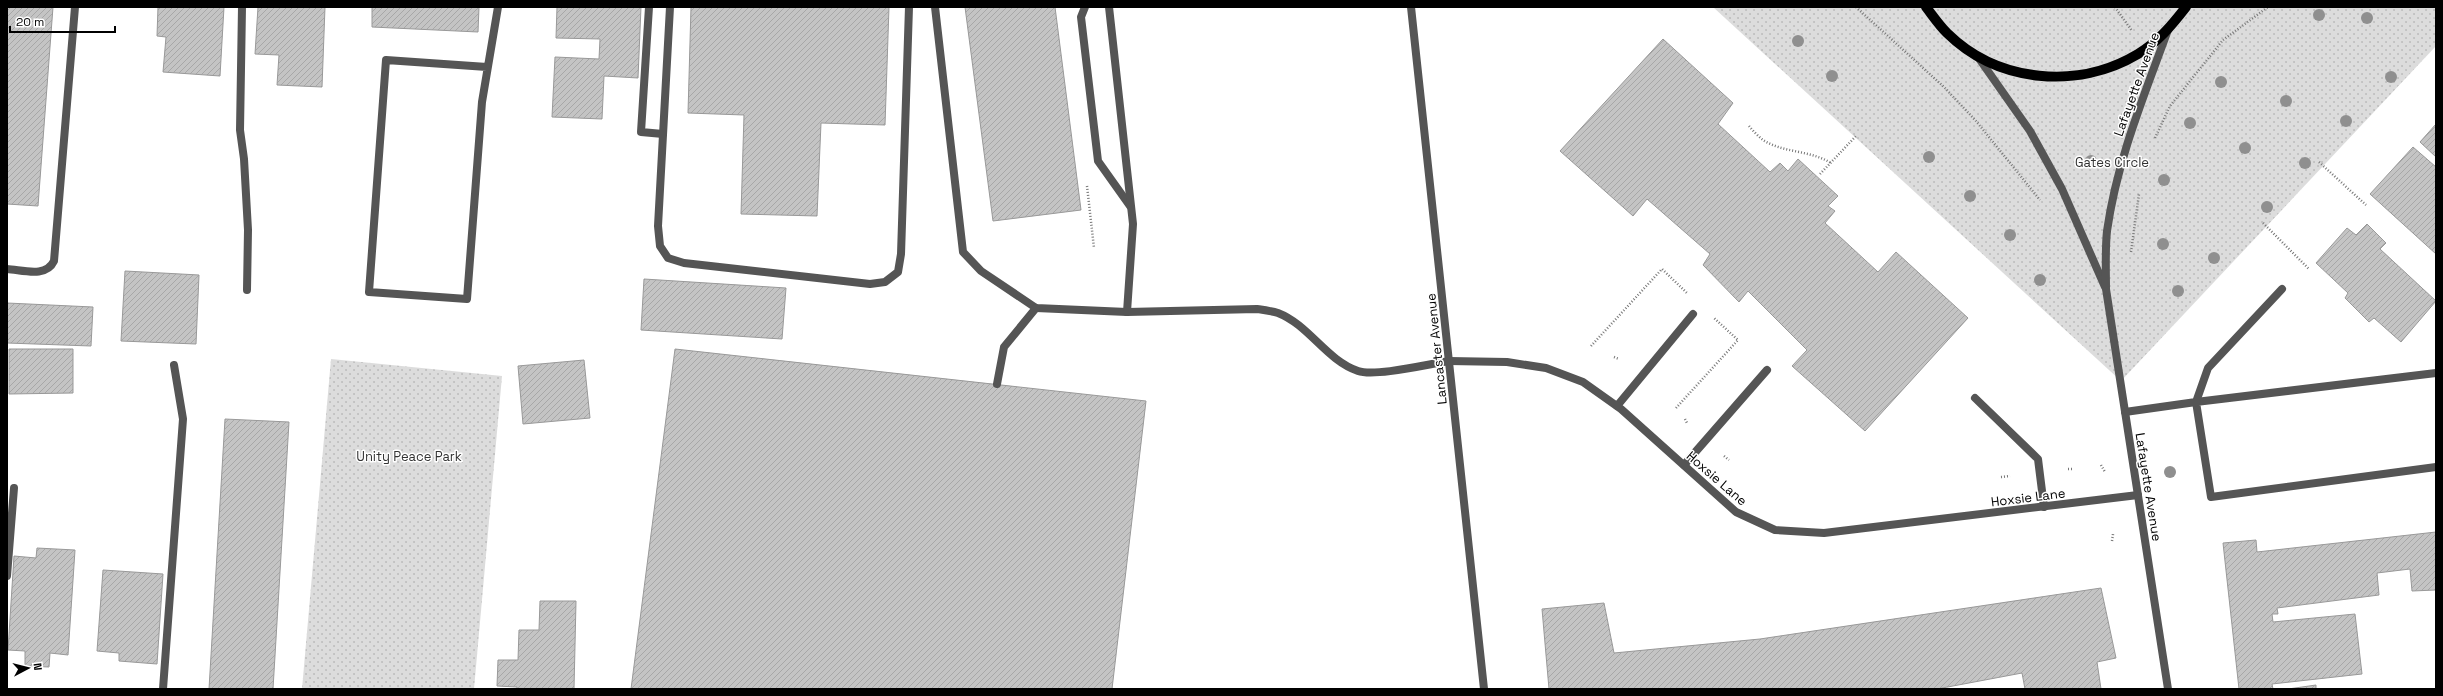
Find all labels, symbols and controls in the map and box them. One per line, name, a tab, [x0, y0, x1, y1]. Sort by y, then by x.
scale bar	[10, 8, 115, 34]
text: 20 m	[16, 14, 44, 30]
street label: Lafayette Avenue	[2110, 30, 2163, 139]
park label: Gates Circle	[2075, 154, 2149, 171]
street label: Lancaster Avenue	[1422, 292, 1451, 405]
street label: Lafayette Avenue	[2132, 432, 2165, 543]
street label: Hoxsie Lane	[1683, 447, 1751, 509]
park label: Unity Peace Park	[356, 448, 462, 465]
street label: Hoxsie Lane	[1990, 484, 2066, 511]
north arrow	[8, 648, 48, 688]
text: N	[31, 662, 45, 671]

